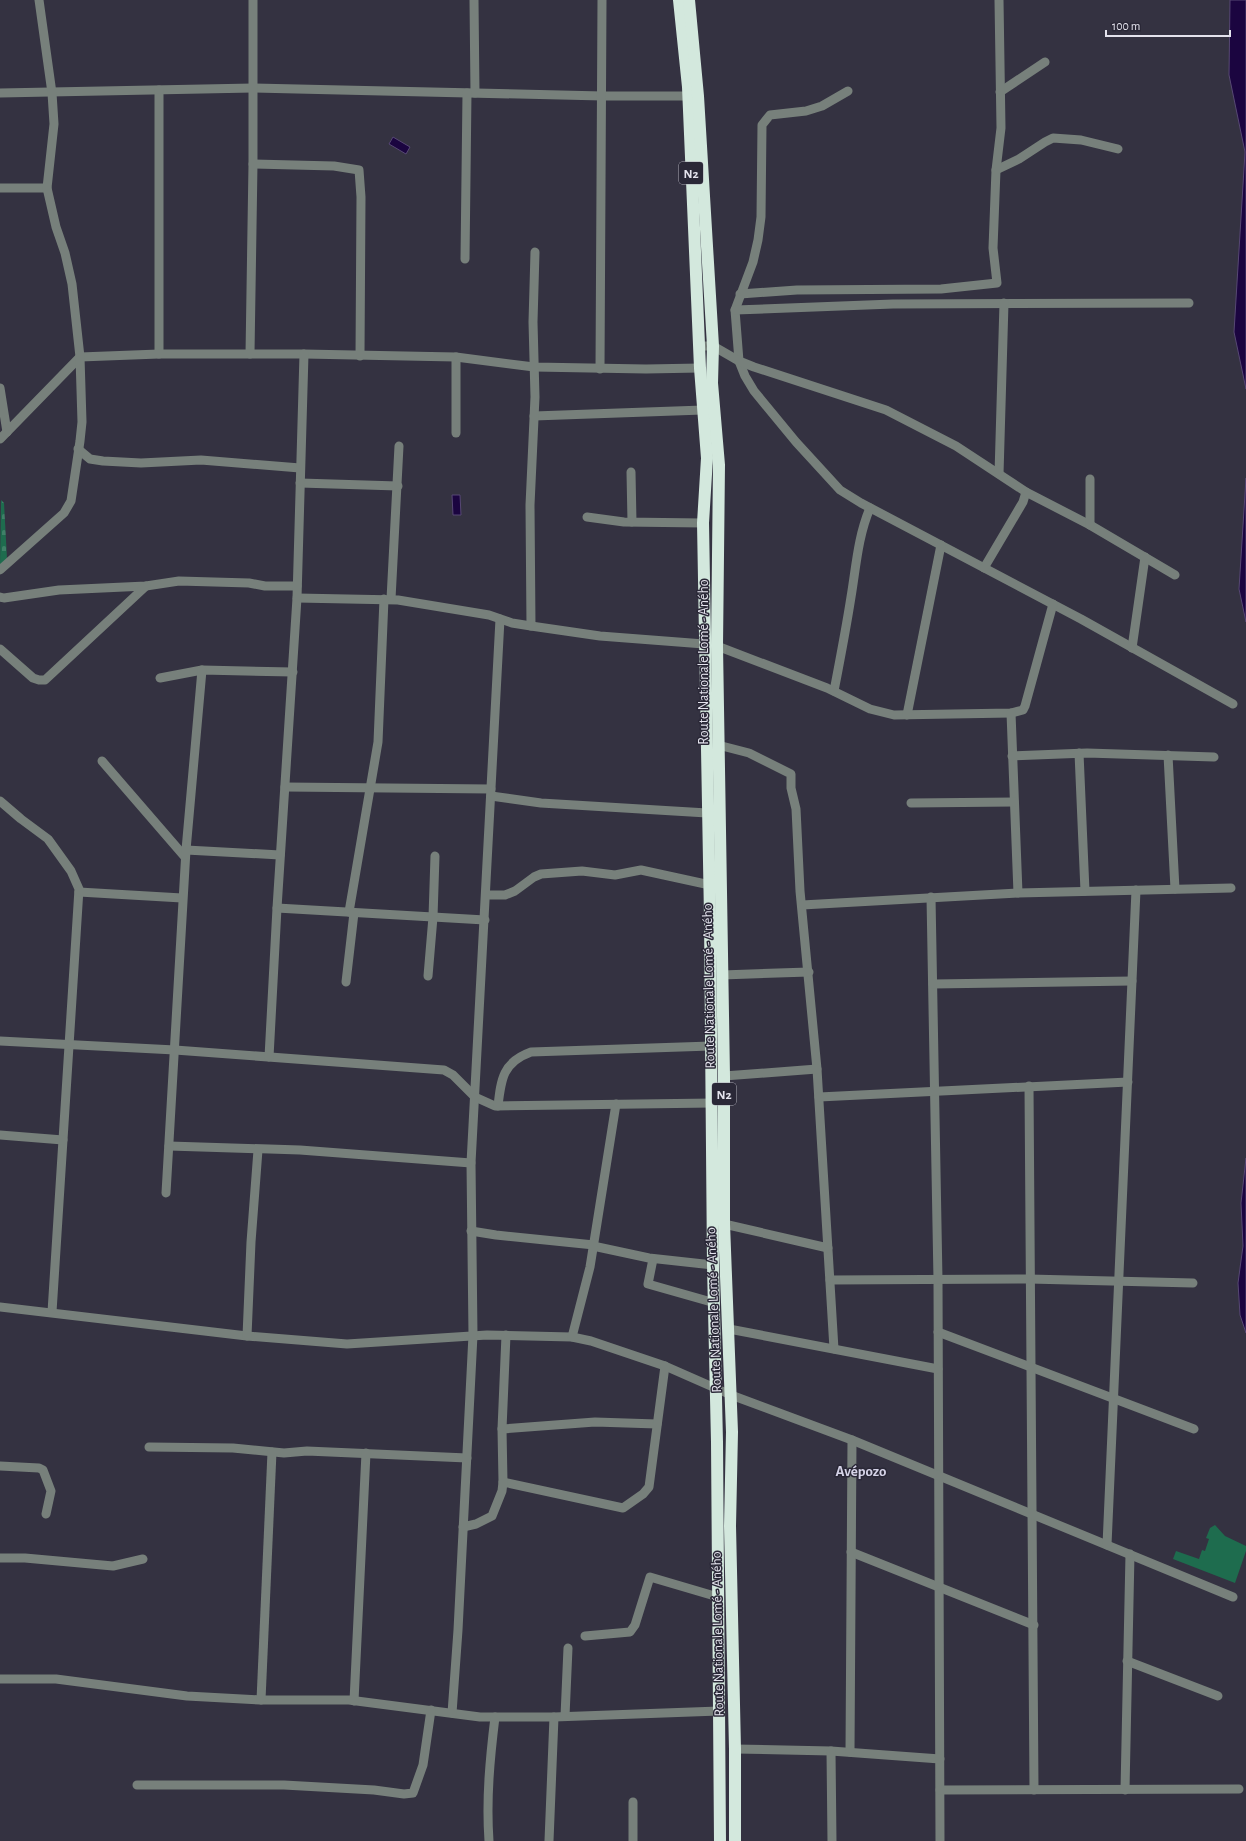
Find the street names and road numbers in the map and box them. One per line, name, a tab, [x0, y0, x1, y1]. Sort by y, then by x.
road number: N2	[679, 162, 703, 184]
street label: Route Nationale Lomé - Aného	[697, 579, 711, 745]
street label: Route Nationale Lomé - Aného	[701, 903, 717, 1069]
road number: N2	[712, 1083, 736, 1105]
street label: Route Nationale Lomé - Aného	[704, 1227, 724, 1393]
street label: Route Nationale Lomé - Aného	[710, 1551, 726, 1717]

